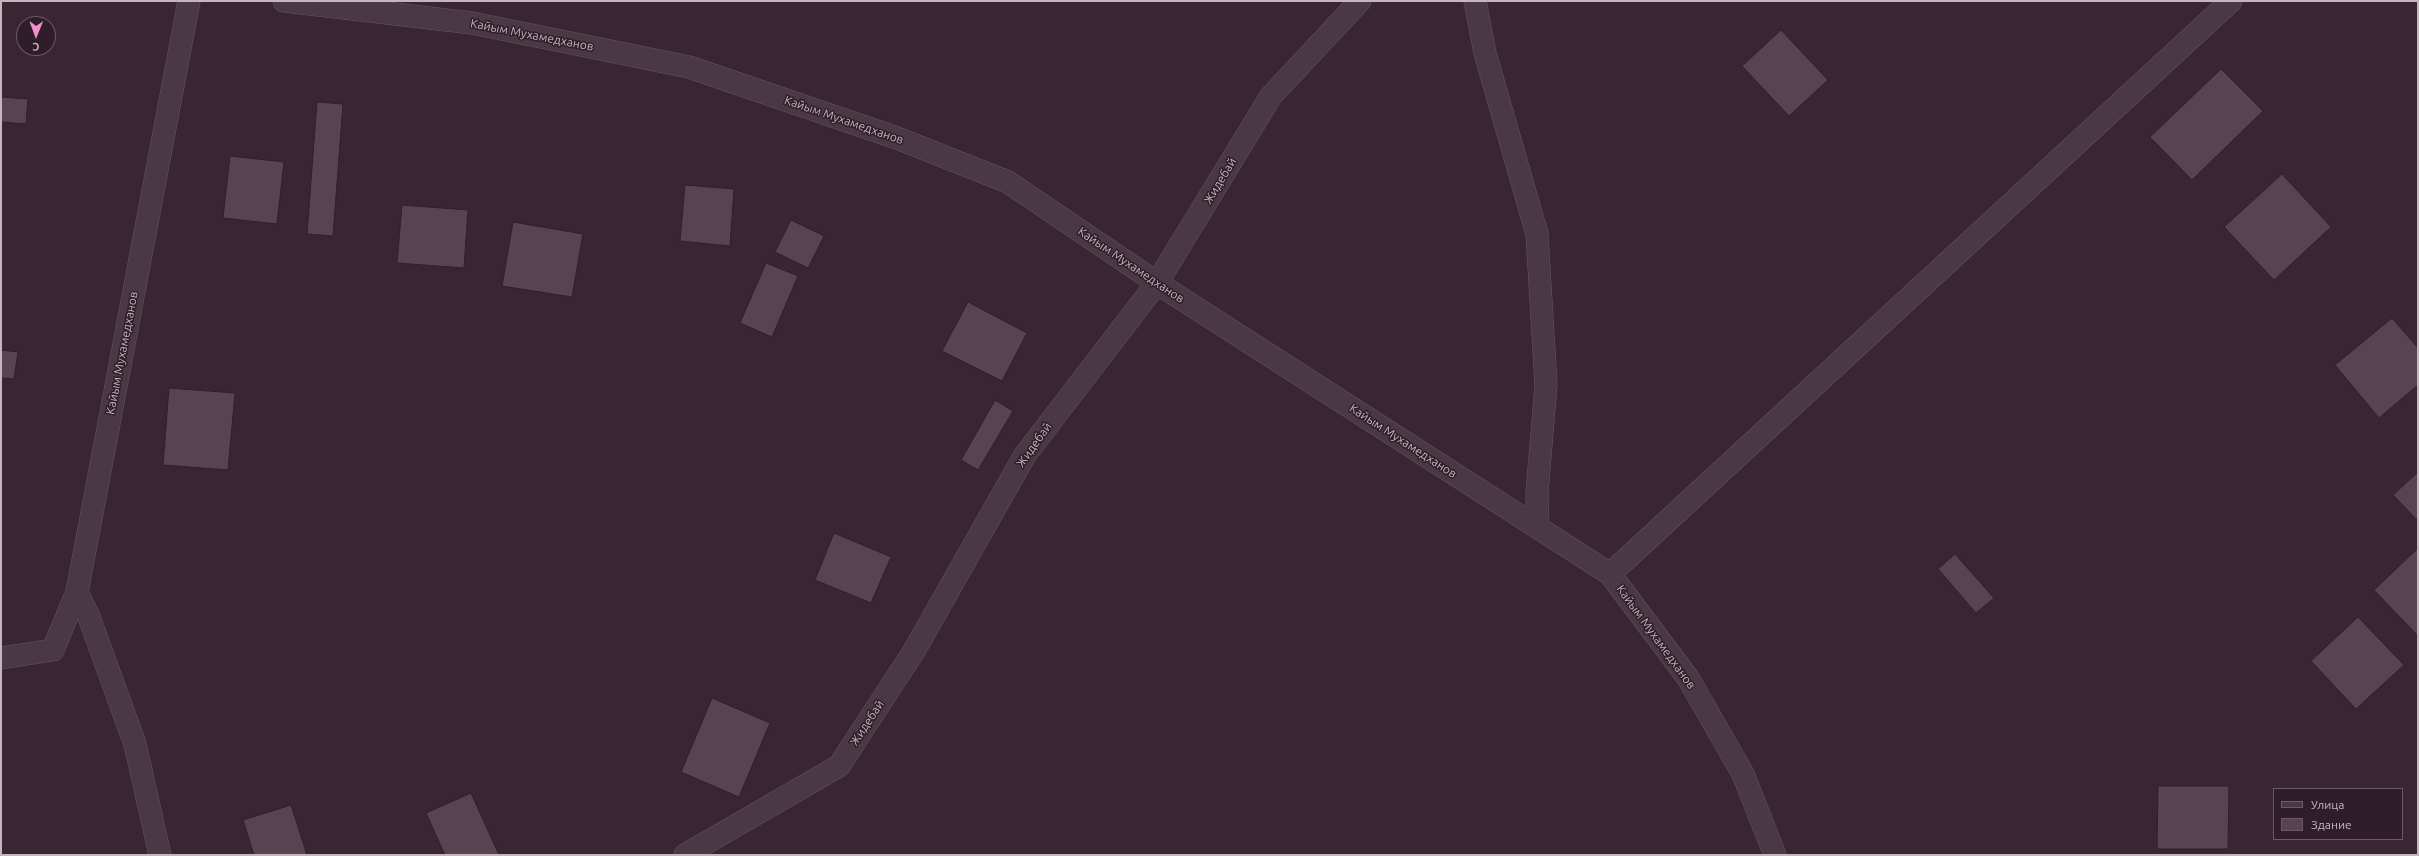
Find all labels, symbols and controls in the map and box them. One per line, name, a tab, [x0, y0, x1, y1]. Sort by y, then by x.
north arrow	[16, 16, 56, 56]
street label: Кайым Мухамедханов	[469, 16, 595, 54]
text: С	[32, 41, 39, 53]
street label: Кайым Мухамедханов	[783, 93, 905, 147]
street label: Жидебай	[1201, 155, 1239, 207]
street label: Кайым Мухамедханов	[1075, 224, 1187, 306]
street label: Кайым Мухамедханов	[103, 290, 141, 416]
street label: Кайым Мухамедханов	[1347, 401, 1459, 481]
street label: Жидебай	[1013, 420, 1055, 470]
street label: Кайым Мухамедханов	[1613, 582, 1699, 692]
street label: Жидебай	[847, 698, 887, 748]
legend	[2273, 788, 2403, 840]
text: Улица	[2311, 798, 2344, 811]
text: Здание	[2311, 818, 2352, 831]

